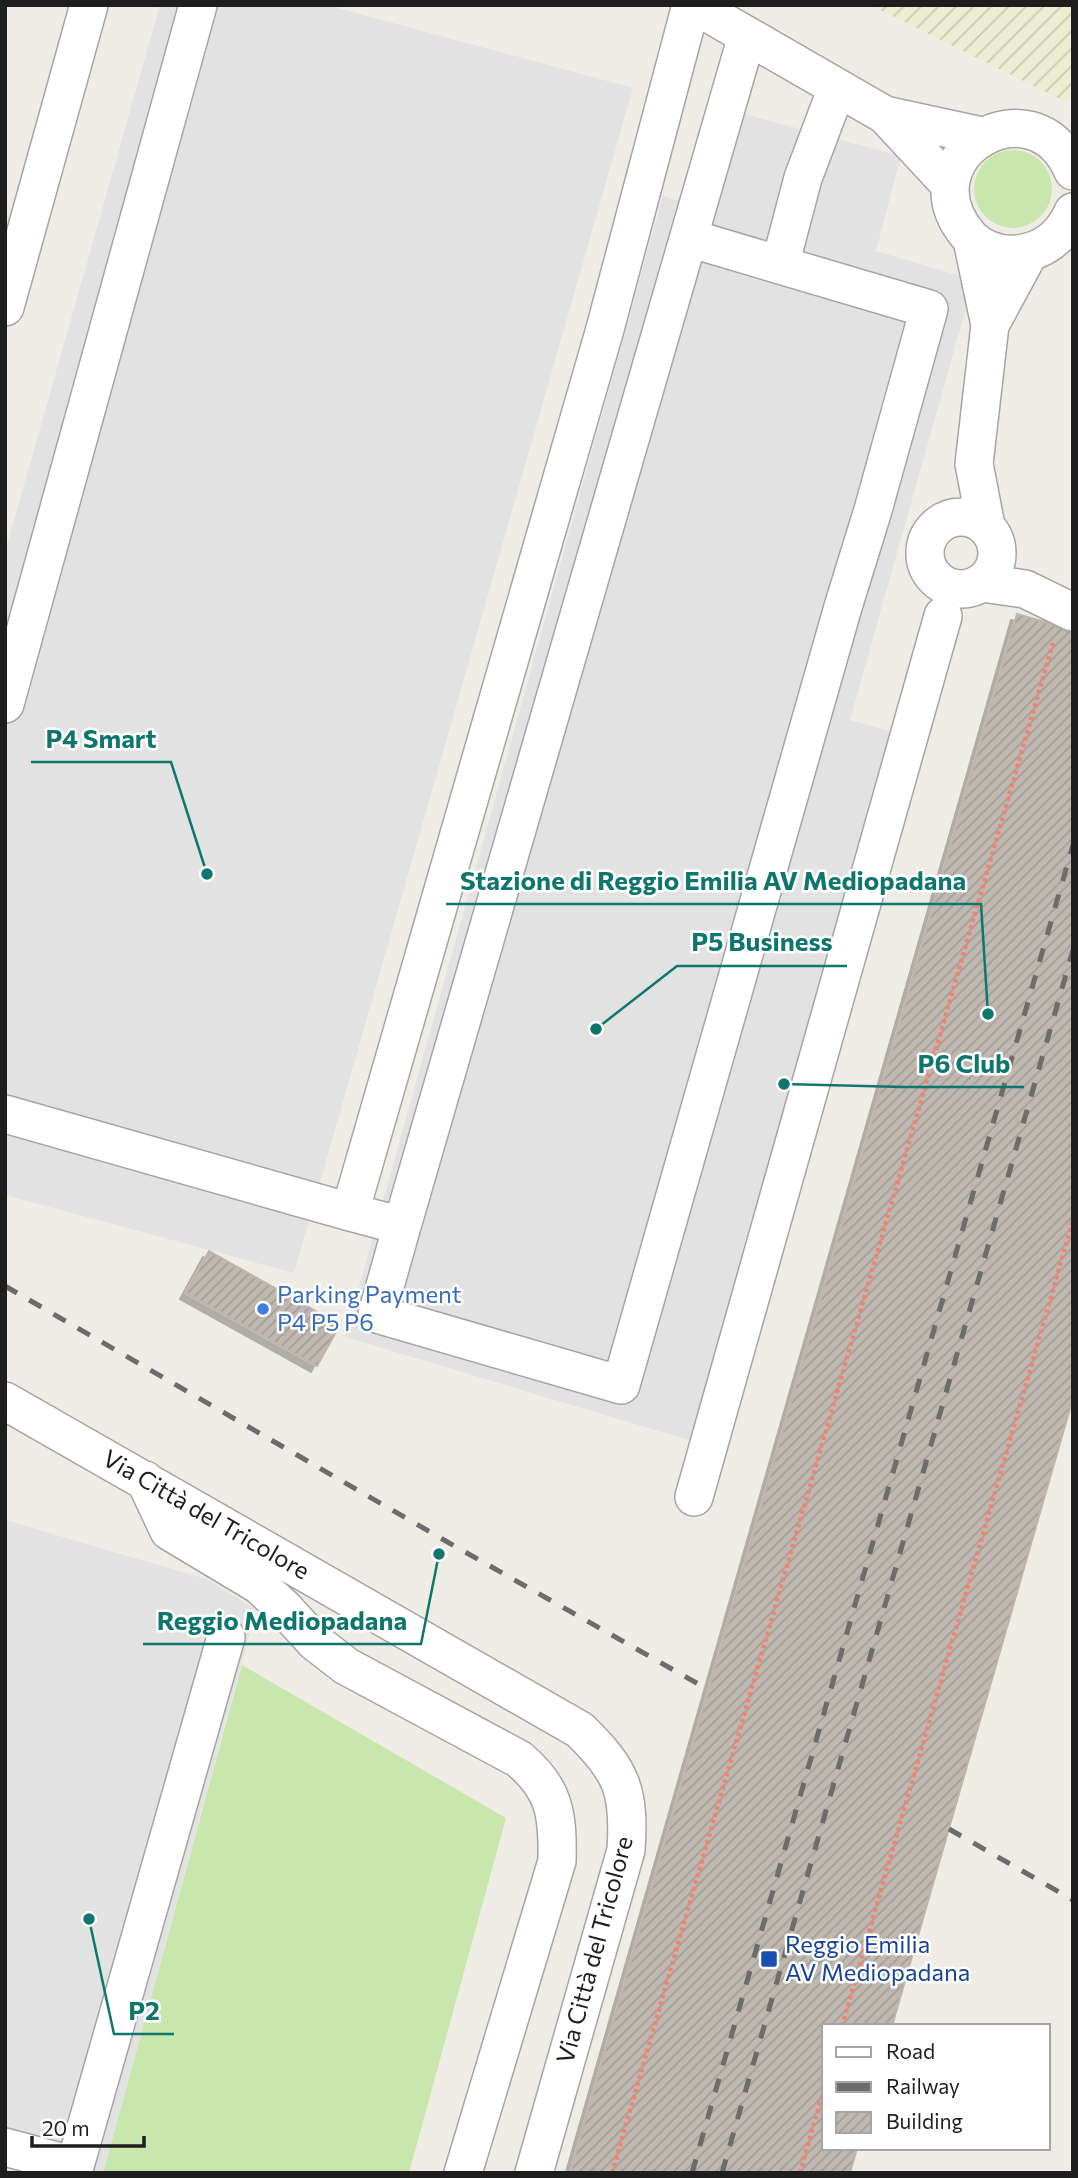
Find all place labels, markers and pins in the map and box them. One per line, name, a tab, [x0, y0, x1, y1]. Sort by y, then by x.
callout: P4 Smart	[31, 715, 171, 762]
callout: Stazione di Reggio Emilia AV Mediopadana	[446, 857, 981, 904]
callout: P5 Business	[677, 919, 847, 966]
callout: P6 Club	[903, 1040, 1024, 1087]
place label: Parking Payment P4 P5 P6	[277, 1279, 462, 1336]
marker: Parking Payment P4 P5 P6	[255, 1301, 271, 1317]
callout: Reggio Mediopadana	[143, 1597, 421, 1644]
place label: Reggio Emilia AV Mediopadana	[785, 1929, 970, 1986]
marker: Reggio Emilia AV Mediopadana	[759, 1949, 779, 1969]
callout: P2	[114, 1987, 174, 2034]

